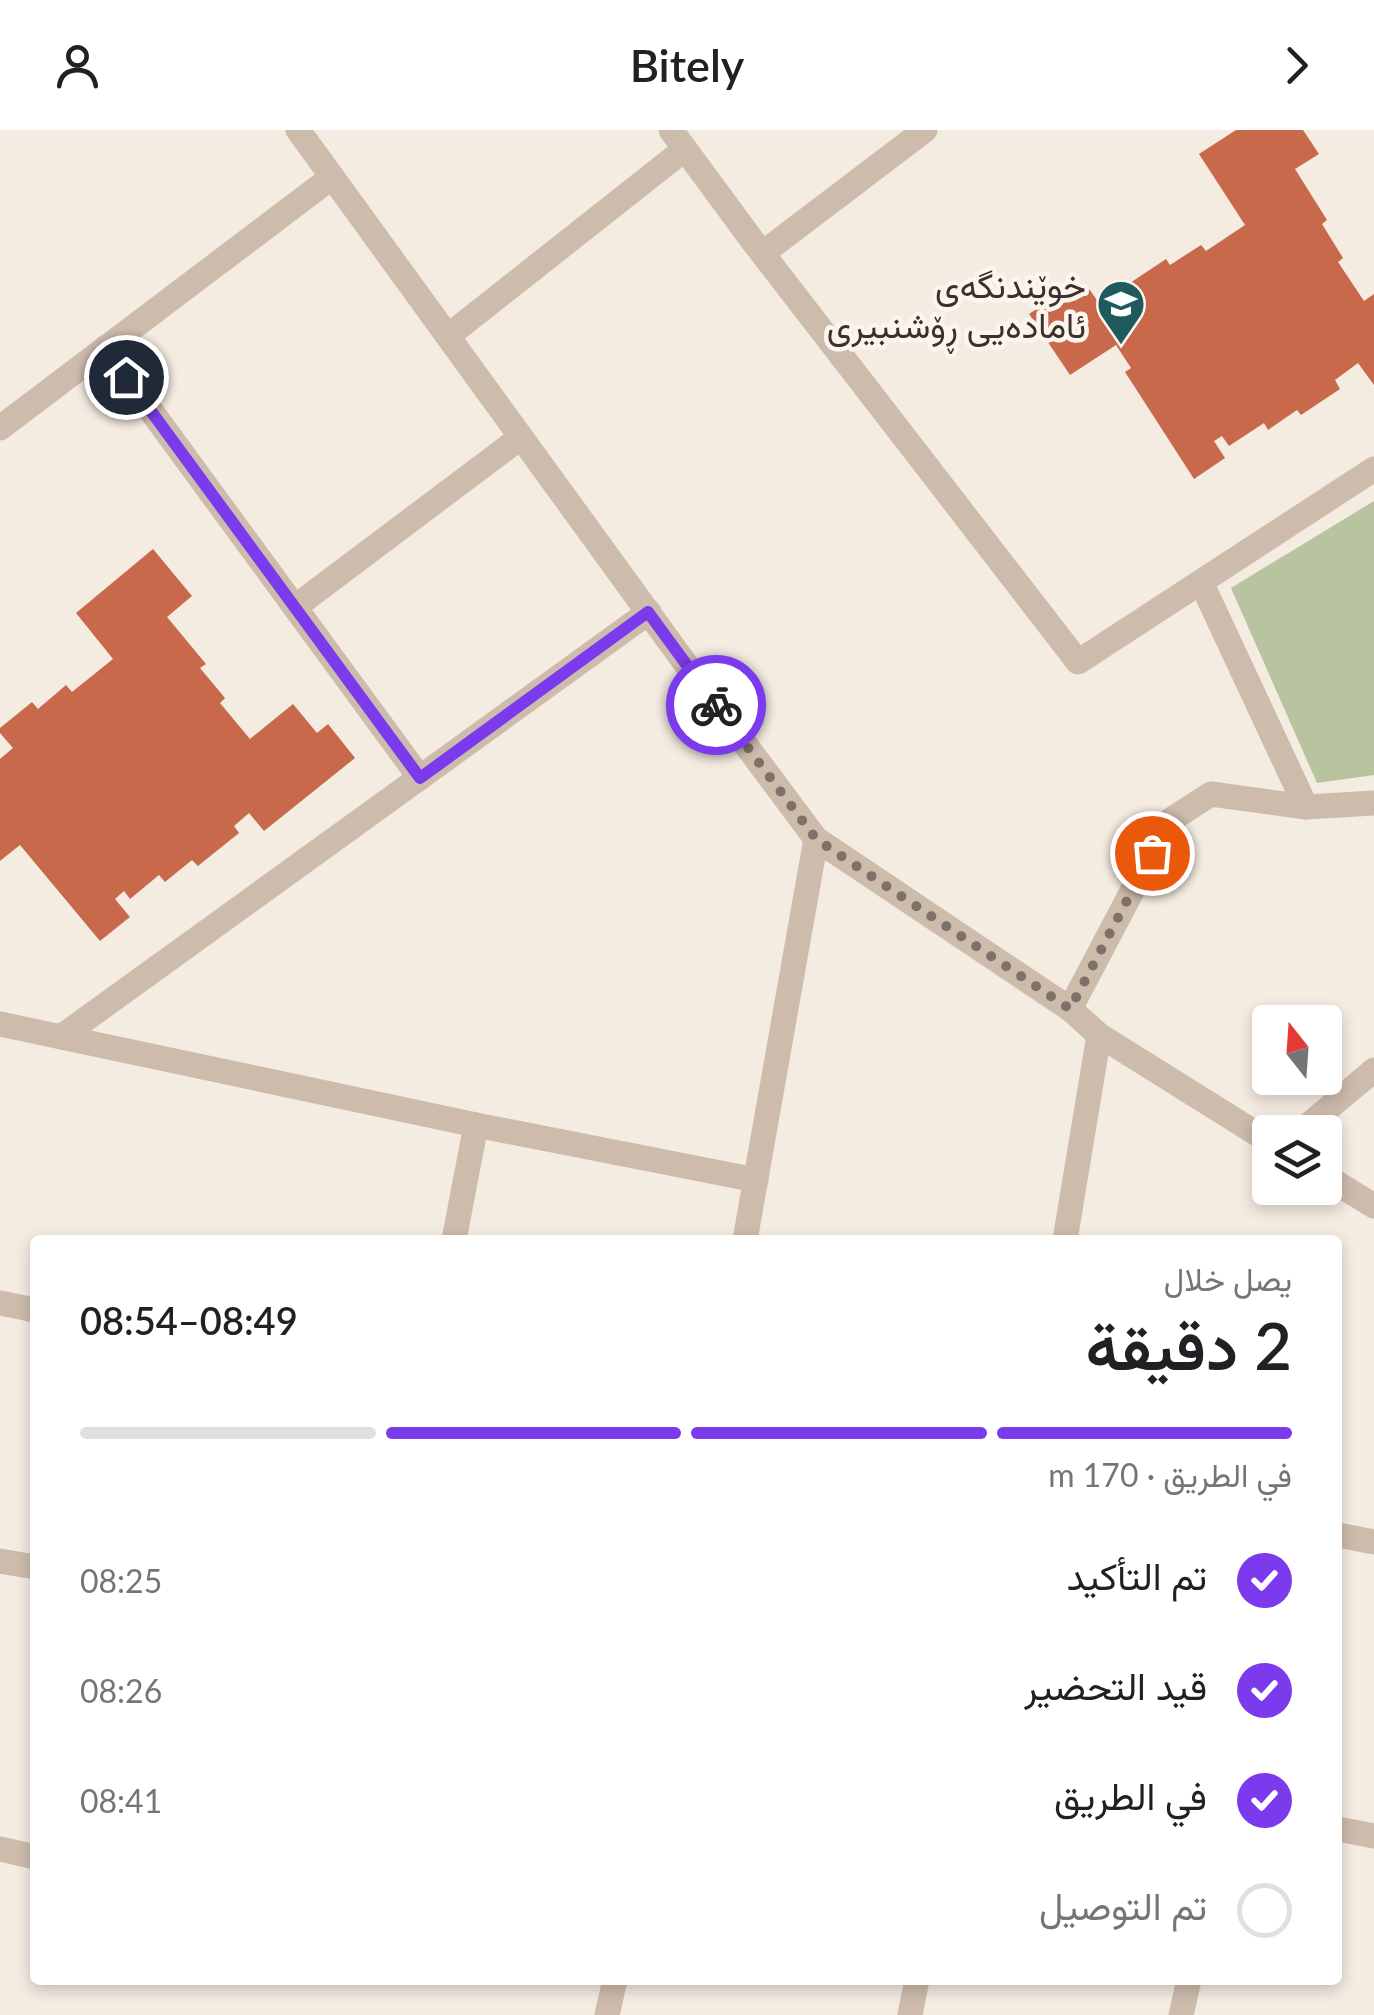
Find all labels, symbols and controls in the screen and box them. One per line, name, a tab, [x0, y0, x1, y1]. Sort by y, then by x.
icon: person	[50, 38, 105, 93]
text: Bitely	[630, 38, 744, 92]
icon: forward	[1269, 38, 1324, 93]
place label: خوێندنگەی ئامادەیی ڕۆشنبیری	[827, 263, 1086, 354]
school or university icon: خوێندنگەی ئامادەیی ڕۆشنبیری	[1095, 278, 1147, 346]
pin	[84, 335, 169, 420]
icon: home	[99, 350, 154, 405]
courier	[666, 655, 766, 755]
icon: bike	[689, 678, 744, 733]
pin	[1110, 811, 1195, 896]
icon: bag	[1125, 826, 1180, 881]
north arrow	[1252, 1005, 1342, 1095]
map controls	[1252, 1005, 1342, 1205]
button: layers	[1252, 1115, 1342, 1205]
text: يصل خلال	[1164, 1259, 1292, 1298]
text: 08:49–08:54	[80, 1297, 298, 1343]
text: 2 دقيقة	[1086, 1306, 1292, 1384]
text: في الطريق · 170 m	[1048, 1455, 1292, 1494]
text: تم التأكيد	[1066, 1552, 1207, 1598]
icon: check	[1237, 1553, 1292, 1608]
text: 08:25	[80, 1561, 162, 1600]
text: قيد التحضير	[1024, 1662, 1207, 1708]
icon: check	[1237, 1663, 1292, 1718]
text: 08:26	[80, 1671, 162, 1710]
text: في الطريق	[1054, 1772, 1207, 1818]
icon: check	[1237, 1773, 1292, 1828]
text: 08:41	[80, 1781, 162, 1820]
text: تم التوصيل	[1039, 1882, 1207, 1928]

